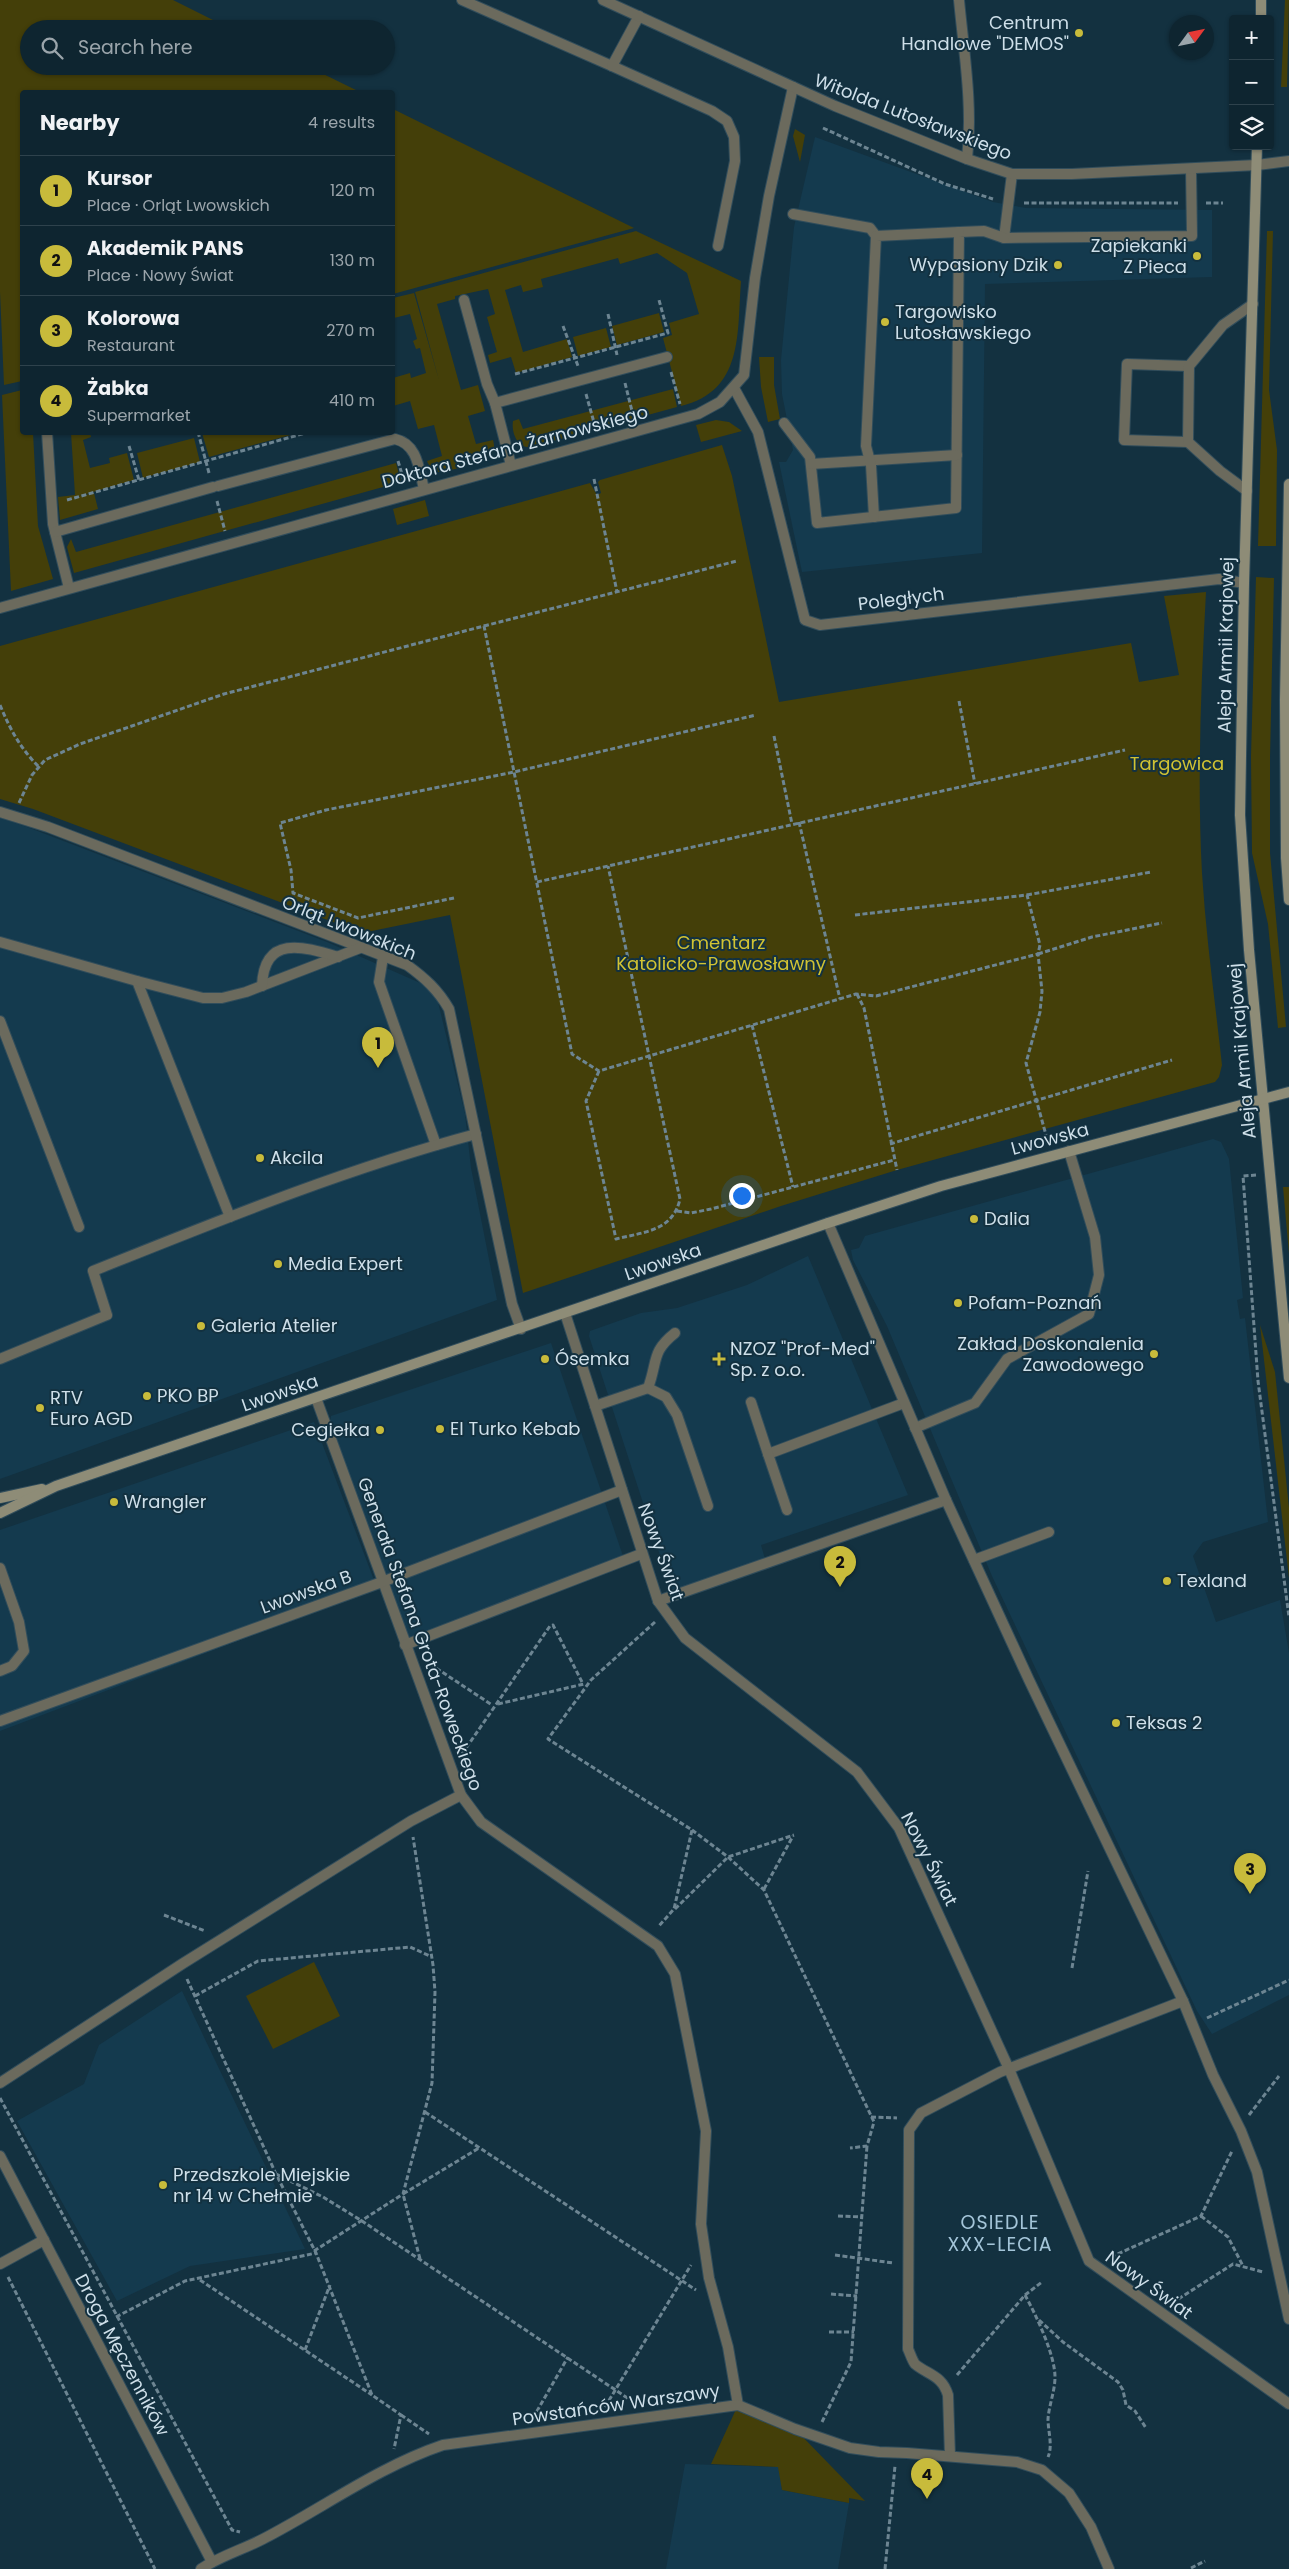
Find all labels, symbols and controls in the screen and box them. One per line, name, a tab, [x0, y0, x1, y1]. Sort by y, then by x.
place label: Centrum Handlowe "DEMOS"	[901, 10, 1069, 56]
north arrow	[1169, 15, 1214, 60]
map controls	[1229, 15, 1274, 150]
button: +	[1229, 15, 1274, 60]
search box	[20, 20, 395, 75]
marker: Centrum Handlowe "DEMOS"	[1073, 27, 1085, 39]
icon: search	[38, 34, 66, 62]
text: Search here	[78, 34, 192, 61]
button: −	[1229, 60, 1274, 105]
street label: Witolda Lutosławskiego	[811, 67, 1016, 166]
button: layers	[1229, 105, 1274, 150]
text: Nearby	[40, 108, 120, 137]
text: 4 results	[308, 111, 375, 134]
text: Kursor	[87, 165, 152, 192]
text: 1	[53, 179, 59, 202]
text: 120 m	[330, 179, 375, 202]
text: Place · Orląt Lwowskich	[87, 194, 270, 217]
place label: Zapiekanki Z Pieca	[1091, 233, 1187, 279]
text: Akademik PANS	[87, 235, 244, 262]
text: 2	[51, 249, 61, 272]
text: 130 m	[330, 249, 375, 272]
marker: Zapiekanki Z Pieca	[1191, 250, 1203, 262]
place label: Wypasiony Dzik	[910, 252, 1049, 277]
marker: Wypasiony Dzik	[1052, 259, 1064, 271]
text: Place · Nowy Świat	[87, 264, 234, 287]
place label: Targowisko Lutosławskiego	[895, 299, 1031, 345]
text: Kolorowa	[87, 305, 180, 332]
marker: Targowisko Lutosławskiego	[879, 316, 891, 328]
text: 3	[51, 319, 61, 342]
text: 270 m	[326, 319, 375, 342]
text: Restaurant	[87, 334, 175, 357]
text: Żabka	[87, 375, 149, 402]
text: 4	[51, 389, 61, 412]
text: 410 m	[329, 389, 375, 412]
street label: Doktora Stefana Żarnowskiego	[379, 399, 651, 494]
text: Supermarket	[87, 404, 191, 427]
street label: Aleja Armii Krajowej	[1211, 557, 1240, 733]
street label: Poległych	[856, 581, 946, 616]
park label: Targowica	[1130, 751, 1224, 776]
street label: Orląt Lwowskich	[278, 889, 420, 966]
park label: Cmentarz Katolicko-Prawosławny	[616, 930, 826, 976]
street label: Aleja Armii Krajowej	[1221, 962, 1262, 1140]
pin: 1	[362, 1027, 394, 1068]
street label: Lwowska	[1008, 1116, 1092, 1161]
place label: Akcila	[270, 1145, 323, 1170]
marker: Akcila	[254, 1152, 266, 1164]
your location	[729, 1183, 755, 1209]
place label: Dalia	[984, 1206, 1030, 1231]
marker: Dalia	[968, 1213, 980, 1225]
street label: Lwowska	[621, 1237, 705, 1286]
place label: Media Expert	[288, 1251, 403, 1276]
marker: Media Expert	[272, 1258, 284, 1270]
place label: Pofam-Poznań	[968, 1290, 1102, 1315]
marker: Pofam-Poznań	[952, 1297, 964, 1309]
place label: Galeria Atelier	[211, 1313, 338, 1338]
marker: Galeria Atelier	[195, 1320, 207, 1332]
place label: Zakład Doskonalenia Zawodowego	[957, 1331, 1144, 1377]
place label: NZOZ "Prof-Med" Sp. z o.o.	[730, 1336, 875, 1382]
place label: Ósemka	[555, 1346, 630, 1371]
marker: Zakład Doskonalenia Zawodowego	[1148, 1348, 1160, 1360]
marker: NZOZ "Prof-Med" Sp. z o.o.	[712, 1352, 726, 1366]
marker: Ósemka	[539, 1353, 551, 1365]
street label: Lwowska	[238, 1368, 322, 1417]
place label: PKO BP	[157, 1383, 219, 1408]
place label: RTV Euro AGD	[50, 1385, 133, 1431]
marker: PKO BP	[141, 1390, 153, 1402]
marker: RTV Euro AGD	[34, 1402, 46, 1414]
place label: El Turko Kebab	[450, 1416, 580, 1441]
place label: Cegiełka	[291, 1417, 370, 1442]
marker: El Turko Kebab	[434, 1423, 446, 1435]
marker: Cegiełka	[374, 1424, 386, 1436]
street label: Generała Stefana Grota-Roweckiego	[352, 1474, 489, 1794]
place label: Wrangler	[124, 1489, 207, 1514]
marker: Wrangler	[108, 1496, 120, 1508]
street label: Nowy Świat	[632, 1499, 691, 1604]
pin: 2	[824, 1546, 856, 1587]
street label: Lwowska B	[257, 1563, 355, 1620]
place label: Texland	[1177, 1568, 1247, 1593]
marker: Texland	[1161, 1575, 1173, 1587]
place label: Teksas 2	[1126, 1710, 1202, 1735]
marker: Teksas 2	[1110, 1717, 1122, 1729]
street label: Nowy Świat	[895, 1807, 964, 1910]
pin: 3	[1234, 1853, 1266, 1894]
place label: Przedszkole Miejskie nr 14 w Chełmie	[173, 2162, 350, 2208]
marker: Przedszkole Miejskie nr 14 w Chełmie	[157, 2179, 169, 2191]
district label: OSIEDLE XXX-LECIA	[948, 2209, 1052, 2258]
street label: Nowy Świat	[1101, 2244, 1198, 2325]
street label: Droga Męczenników	[69, 2269, 176, 2440]
street label: Powstańców Warszawy	[510, 2378, 721, 2431]
pin: 4	[911, 2458, 943, 2499]

